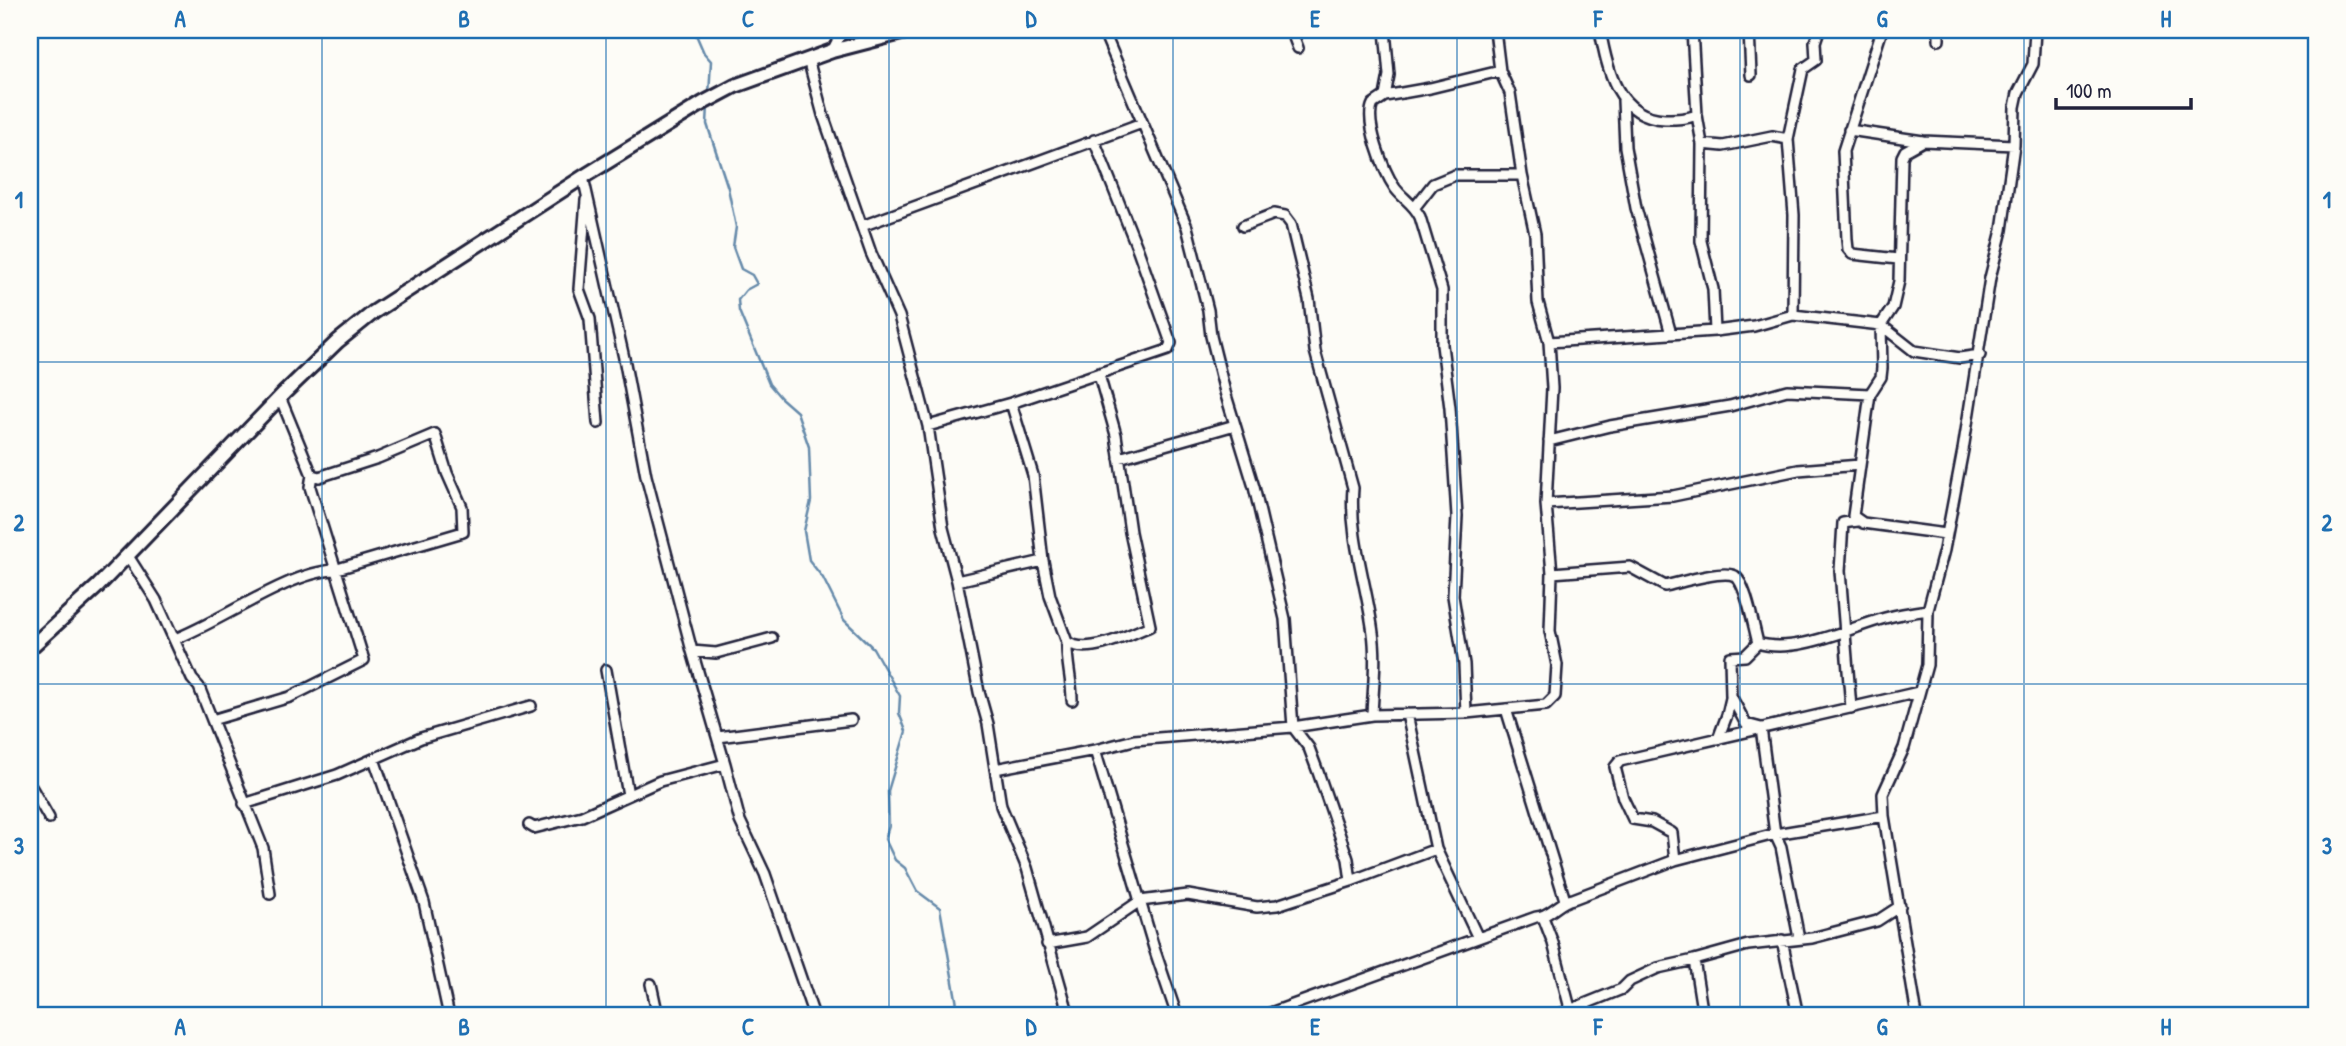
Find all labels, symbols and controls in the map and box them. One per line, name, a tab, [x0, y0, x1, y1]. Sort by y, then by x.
text: A	[174, 3, 186, 34]
text: B	[458, 3, 470, 34]
text: C	[742, 3, 754, 34]
text: D	[1026, 3, 1038, 34]
text: E	[1310, 3, 1321, 34]
text: F	[1593, 3, 1604, 34]
text: G	[1876, 3, 1888, 34]
text: H	[2161, 3, 2172, 34]
scale bar	[2056, 66, 2190, 110]
text: 100 m	[2066, 76, 2112, 105]
text: 1	[15, 184, 23, 215]
text: 1	[2323, 184, 2331, 215]
text: 2	[14, 507, 25, 538]
text: 2	[2322, 507, 2333, 538]
text: 3	[14, 830, 24, 861]
text: 3	[2322, 830, 2332, 861]
text: A	[174, 1011, 186, 1042]
text: B	[458, 1011, 470, 1042]
text: C	[742, 1011, 754, 1042]
text: D	[1026, 1011, 1038, 1042]
text: E	[1310, 1011, 1321, 1042]
text: F	[1593, 1011, 1604, 1042]
text: G	[1876, 1011, 1888, 1042]
text: H	[2161, 1011, 2172, 1042]

